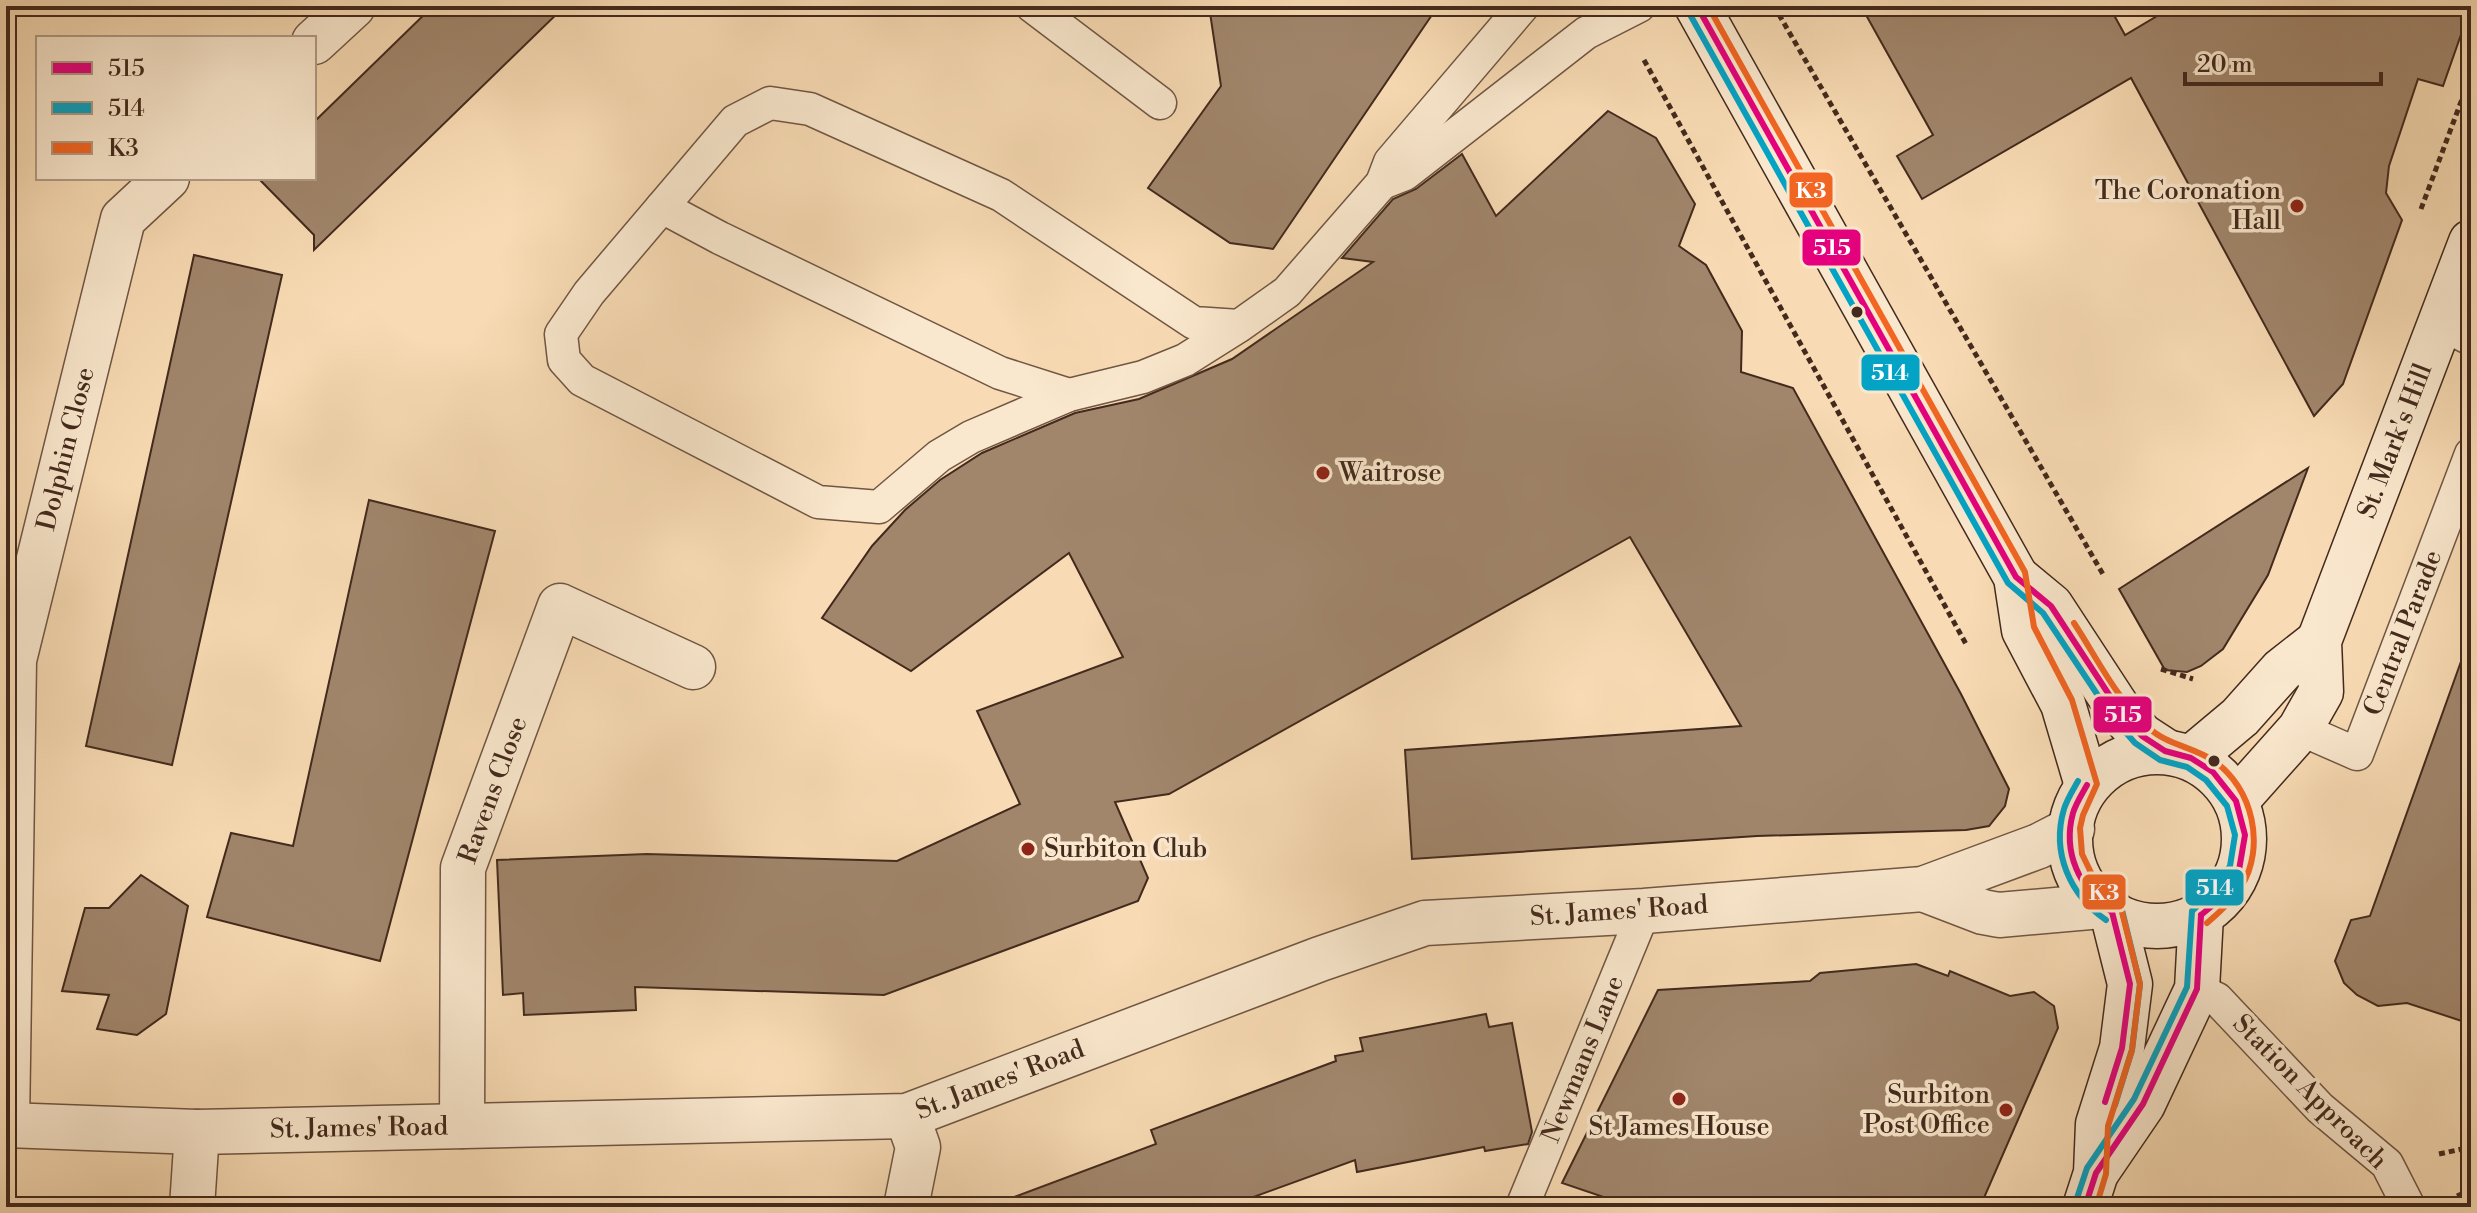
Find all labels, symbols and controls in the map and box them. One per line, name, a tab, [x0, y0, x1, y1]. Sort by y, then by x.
legend	[36, 36, 316, 180]
scale bar	[2185, 36, 2381, 86]
text: 20 m	[2197, 50, 2253, 80]
text: 515	[108, 54, 145, 84]
text: 514	[108, 94, 145, 124]
text: K3	[108, 134, 139, 164]
line badge: K3	[1788, 171, 1834, 209]
place label: The Coronation Hall	[2095, 175, 2281, 237]
text: K3	[1795, 178, 1827, 205]
marker: The Coronation Hall	[2288, 197, 2306, 215]
line badge: 515	[1801, 228, 1862, 267]
text: 515	[1813, 235, 1851, 262]
unlabelled marker	[1849, 304, 1865, 320]
line badge: 514	[1860, 353, 1921, 392]
street label: St. Mark's Hill	[2351, 359, 2439, 523]
text: 514	[1871, 360, 1909, 387]
street label: Dolphin Close	[30, 364, 102, 534]
place label: Waitrose	[1338, 457, 1442, 489]
marker: Waitrose	[1314, 464, 1332, 482]
street label: Central Parade	[2357, 546, 2449, 720]
line badge: 515	[2092, 695, 2153, 734]
text: 515	[2104, 702, 2142, 729]
street label: Ravens Close	[452, 712, 534, 868]
unlabelled marker	[2206, 753, 2222, 769]
place label: Surbiton Club	[1044, 833, 1207, 865]
marker: Surbiton Club	[1019, 840, 1037, 858]
line badge: 514	[2184, 868, 2245, 907]
line badge: K3	[2081, 873, 2127, 911]
text: 514	[2196, 875, 2234, 902]
text: K3	[2088, 880, 2120, 907]
street label: St. James' Road	[1529, 889, 1709, 933]
street label: Newmans Lane	[1535, 971, 1631, 1147]
street label: Station Approach	[2226, 1008, 2394, 1176]
street label: St. James' Road	[911, 1033, 1089, 1127]
place label: Surbiton Post Office	[1863, 1079, 1990, 1141]
marker: St James House	[1670, 1090, 1688, 1108]
marker: Surbiton Post Office	[1997, 1101, 2015, 1119]
street label: St. James' Road	[270, 1110, 449, 1146]
place label: St James House	[1588, 1111, 1770, 1143]

